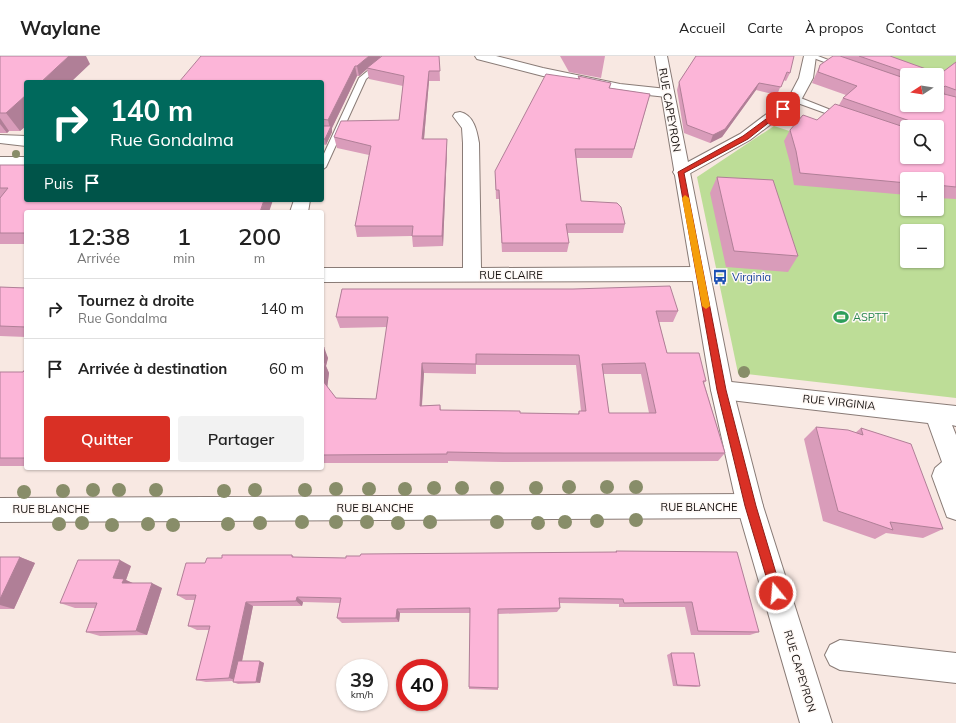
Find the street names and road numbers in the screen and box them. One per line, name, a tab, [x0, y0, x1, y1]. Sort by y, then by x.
street label: RUE CAPEYRON	[656, 67, 684, 153]
street label: RUE CLAIRE	[479, 268, 543, 282]
street label: RUE VIRGINIA	[802, 391, 876, 413]
street label: RUE BLANCHE	[661, 500, 737, 514]
street label: RUE BLANCHE	[337, 501, 413, 515]
street label: RUE BLANCHE	[13, 502, 89, 516]
street label: RUE CAPEYRON	[781, 628, 819, 714]

